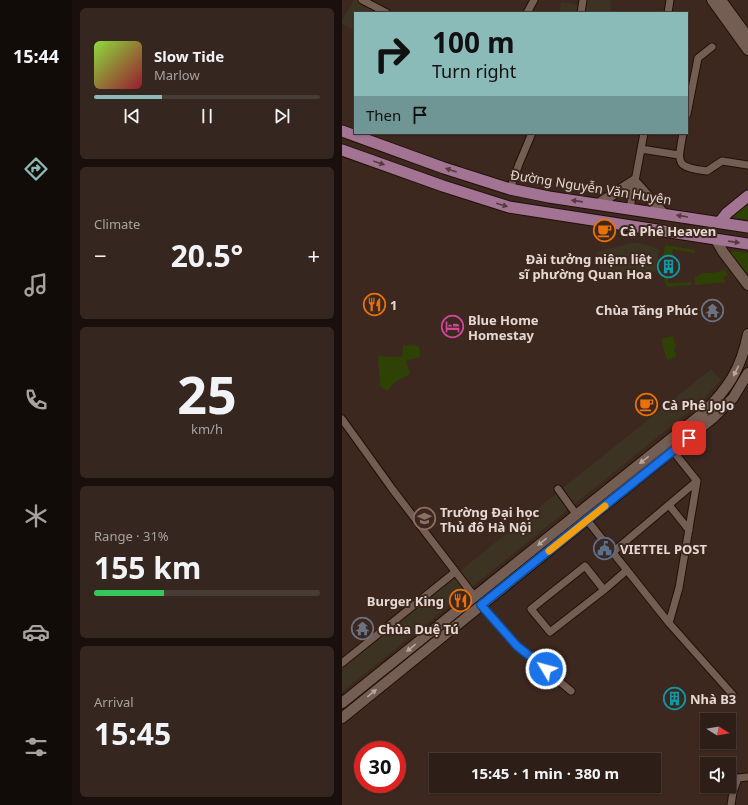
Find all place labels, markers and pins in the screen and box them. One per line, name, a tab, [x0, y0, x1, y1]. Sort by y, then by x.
cafe icon: Cà Phê Heaven	[591, 218, 617, 244]
place label: Cà Phê Heaven	[620, 222, 716, 240]
place label: Đài tưởng niệm liệt sĩ phường Quan Hoa	[519, 250, 652, 283]
building icon: Đài tưởng niệm liệt sĩ phường Quan Hoa	[655, 253, 681, 279]
restaurant icon: 1	[362, 292, 388, 318]
place label: 1	[390, 296, 397, 314]
temple icon: Chùa Tăng Phúc	[700, 297, 726, 323]
place label: Chùa Tăng Phúc	[596, 301, 698, 319]
place label: Blue Home Homestay	[468, 311, 539, 344]
hotel icon: Blue Home Homestay	[439, 314, 465, 340]
cafe icon: Cà Phê JoJo	[634, 392, 660, 418]
place label: Cà Phê JoJo	[662, 396, 734, 414]
pin	[672, 421, 706, 455]
place label: Trường Đại học Thủ đô Hà Nội	[440, 503, 540, 536]
school or university icon: Trường Đại học Thủ đô Hà Nội	[412, 506, 438, 532]
public building icon: VIETTEL POST	[592, 536, 618, 562]
place label: VIETTEL POST	[620, 540, 707, 558]
restaurant icon: Burger King	[447, 588, 473, 614]
place label: Burger King	[367, 592, 444, 610]
temple icon: Chùa Duệ Tú	[349, 616, 375, 642]
place label: Chùa Duệ Tú	[378, 620, 459, 638]
building icon: Nhà B3	[661, 686, 687, 712]
place label: Nhà B3	[690, 690, 736, 708]

